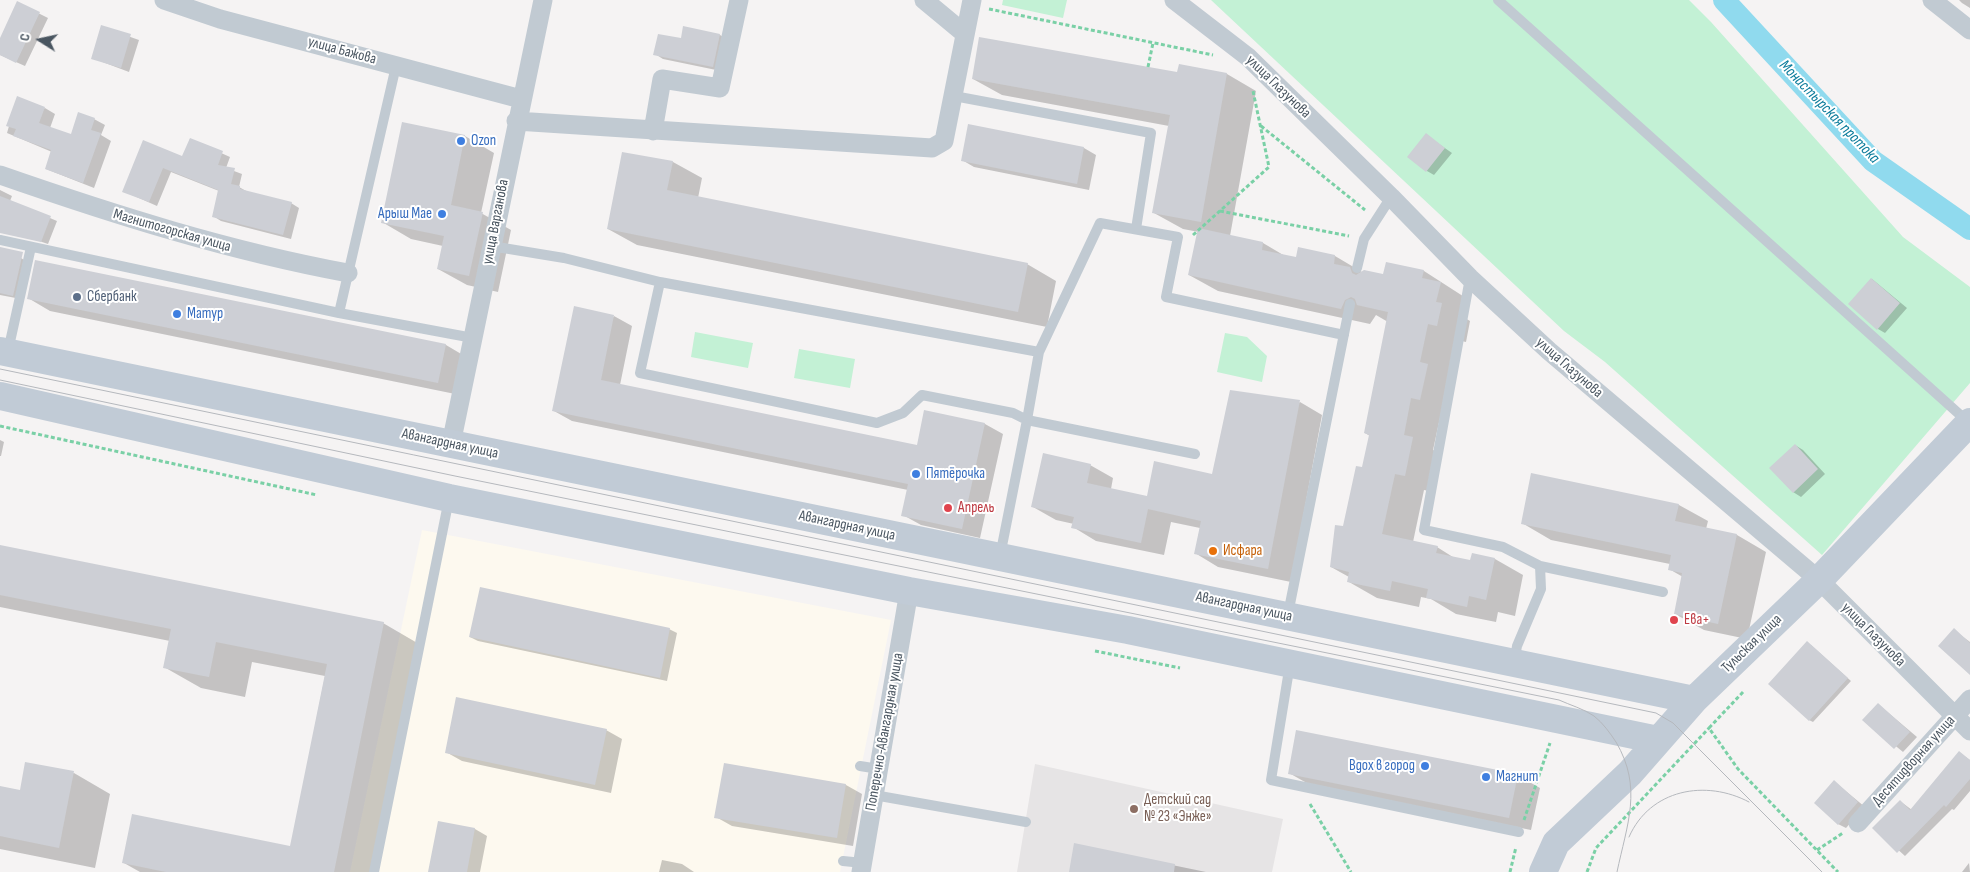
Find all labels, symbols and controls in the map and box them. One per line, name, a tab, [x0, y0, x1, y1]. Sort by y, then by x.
north arrow	[15, 15, 65, 65]
text: С	[16, 32, 34, 42]
street label: улица Бажова	[306, 33, 378, 69]
street label: улица Глазунова	[1242, 52, 1314, 122]
water label: Монастырская протока	[1775, 56, 1883, 168]
place label: Ozon	[471, 132, 496, 150]
marker: Ozon	[455, 135, 467, 147]
street label: улица Варганова	[479, 178, 513, 266]
place label: Арыш Мае	[378, 205, 432, 223]
street label: Магнитогорская улица	[111, 206, 233, 256]
marker: Арыш Мае	[436, 208, 448, 220]
place label: Сбербанк	[87, 288, 137, 306]
marker: Сбербанк	[71, 291, 83, 303]
place label: Матур	[187, 305, 223, 323]
marker: Матур	[171, 308, 183, 320]
street label: улица Глазунова	[1532, 334, 1606, 402]
street label: Авангардная улица	[400, 425, 500, 463]
place label: Пятёрочка	[926, 465, 985, 483]
marker: Пятёрочка	[910, 468, 922, 480]
place label: Апрель	[958, 499, 995, 517]
marker: Апрель	[942, 502, 954, 514]
street label: Авангардная улица	[797, 507, 897, 545]
place label: Исфара	[1223, 542, 1262, 560]
marker: Исфара	[1207, 545, 1219, 557]
street label: Авангардная улица	[1194, 588, 1294, 626]
street label: улица Глазунова	[1837, 599, 1909, 671]
place label: Ева+	[1684, 611, 1710, 629]
street label: Тульская улица	[1718, 611, 1786, 677]
marker: Ева+	[1668, 614, 1680, 626]
street label: Поперечно-Авангардная улица	[862, 652, 908, 812]
street label: Десятидворная улица	[1869, 712, 1959, 810]
place label: Вдох в город	[1349, 757, 1415, 775]
marker: Вдох в город	[1419, 760, 1431, 772]
place label: Магнит	[1496, 768, 1538, 786]
marker: Магнит	[1480, 771, 1492, 783]
place label: Детский сад № 23 «Энже»	[1144, 791, 1212, 826]
marker: Детский сад № 23 «Энже»	[1128, 803, 1140, 815]

